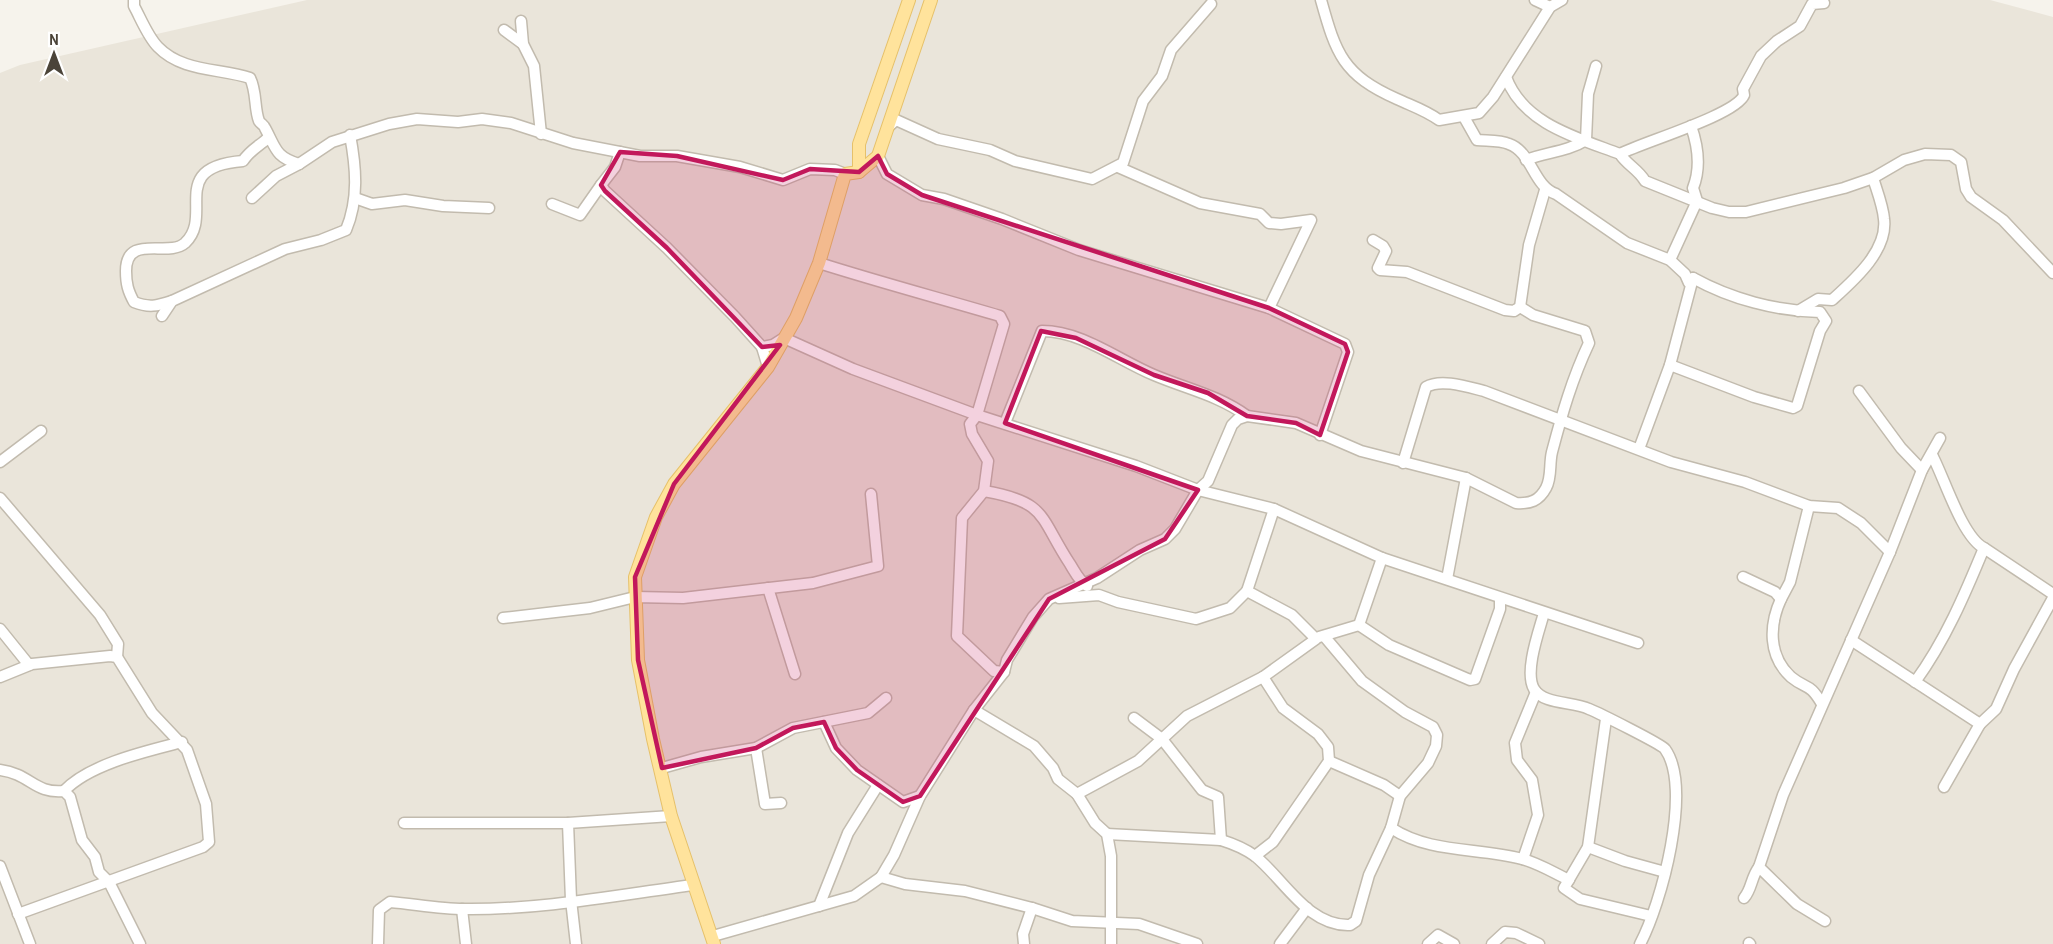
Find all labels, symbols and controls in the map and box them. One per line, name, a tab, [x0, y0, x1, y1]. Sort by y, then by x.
north arrow	[24, 24, 84, 84]
text: N	[49, 28, 59, 50]

